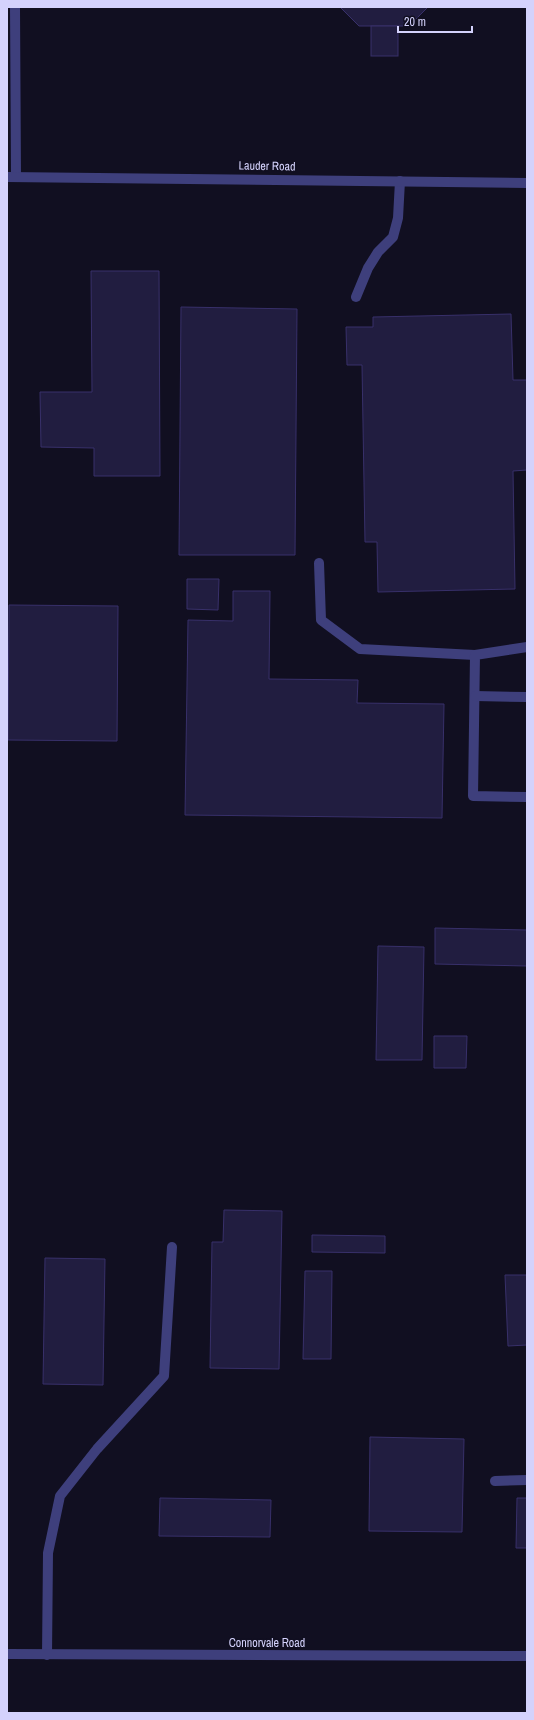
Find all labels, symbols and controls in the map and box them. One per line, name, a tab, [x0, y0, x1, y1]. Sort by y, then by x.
scale bar	[398, 8, 472, 34]
text: 20 m	[404, 14, 426, 30]
street label: Lauder Road	[238, 158, 296, 174]
street label: Connorvale Road	[229, 1635, 305, 1651]

